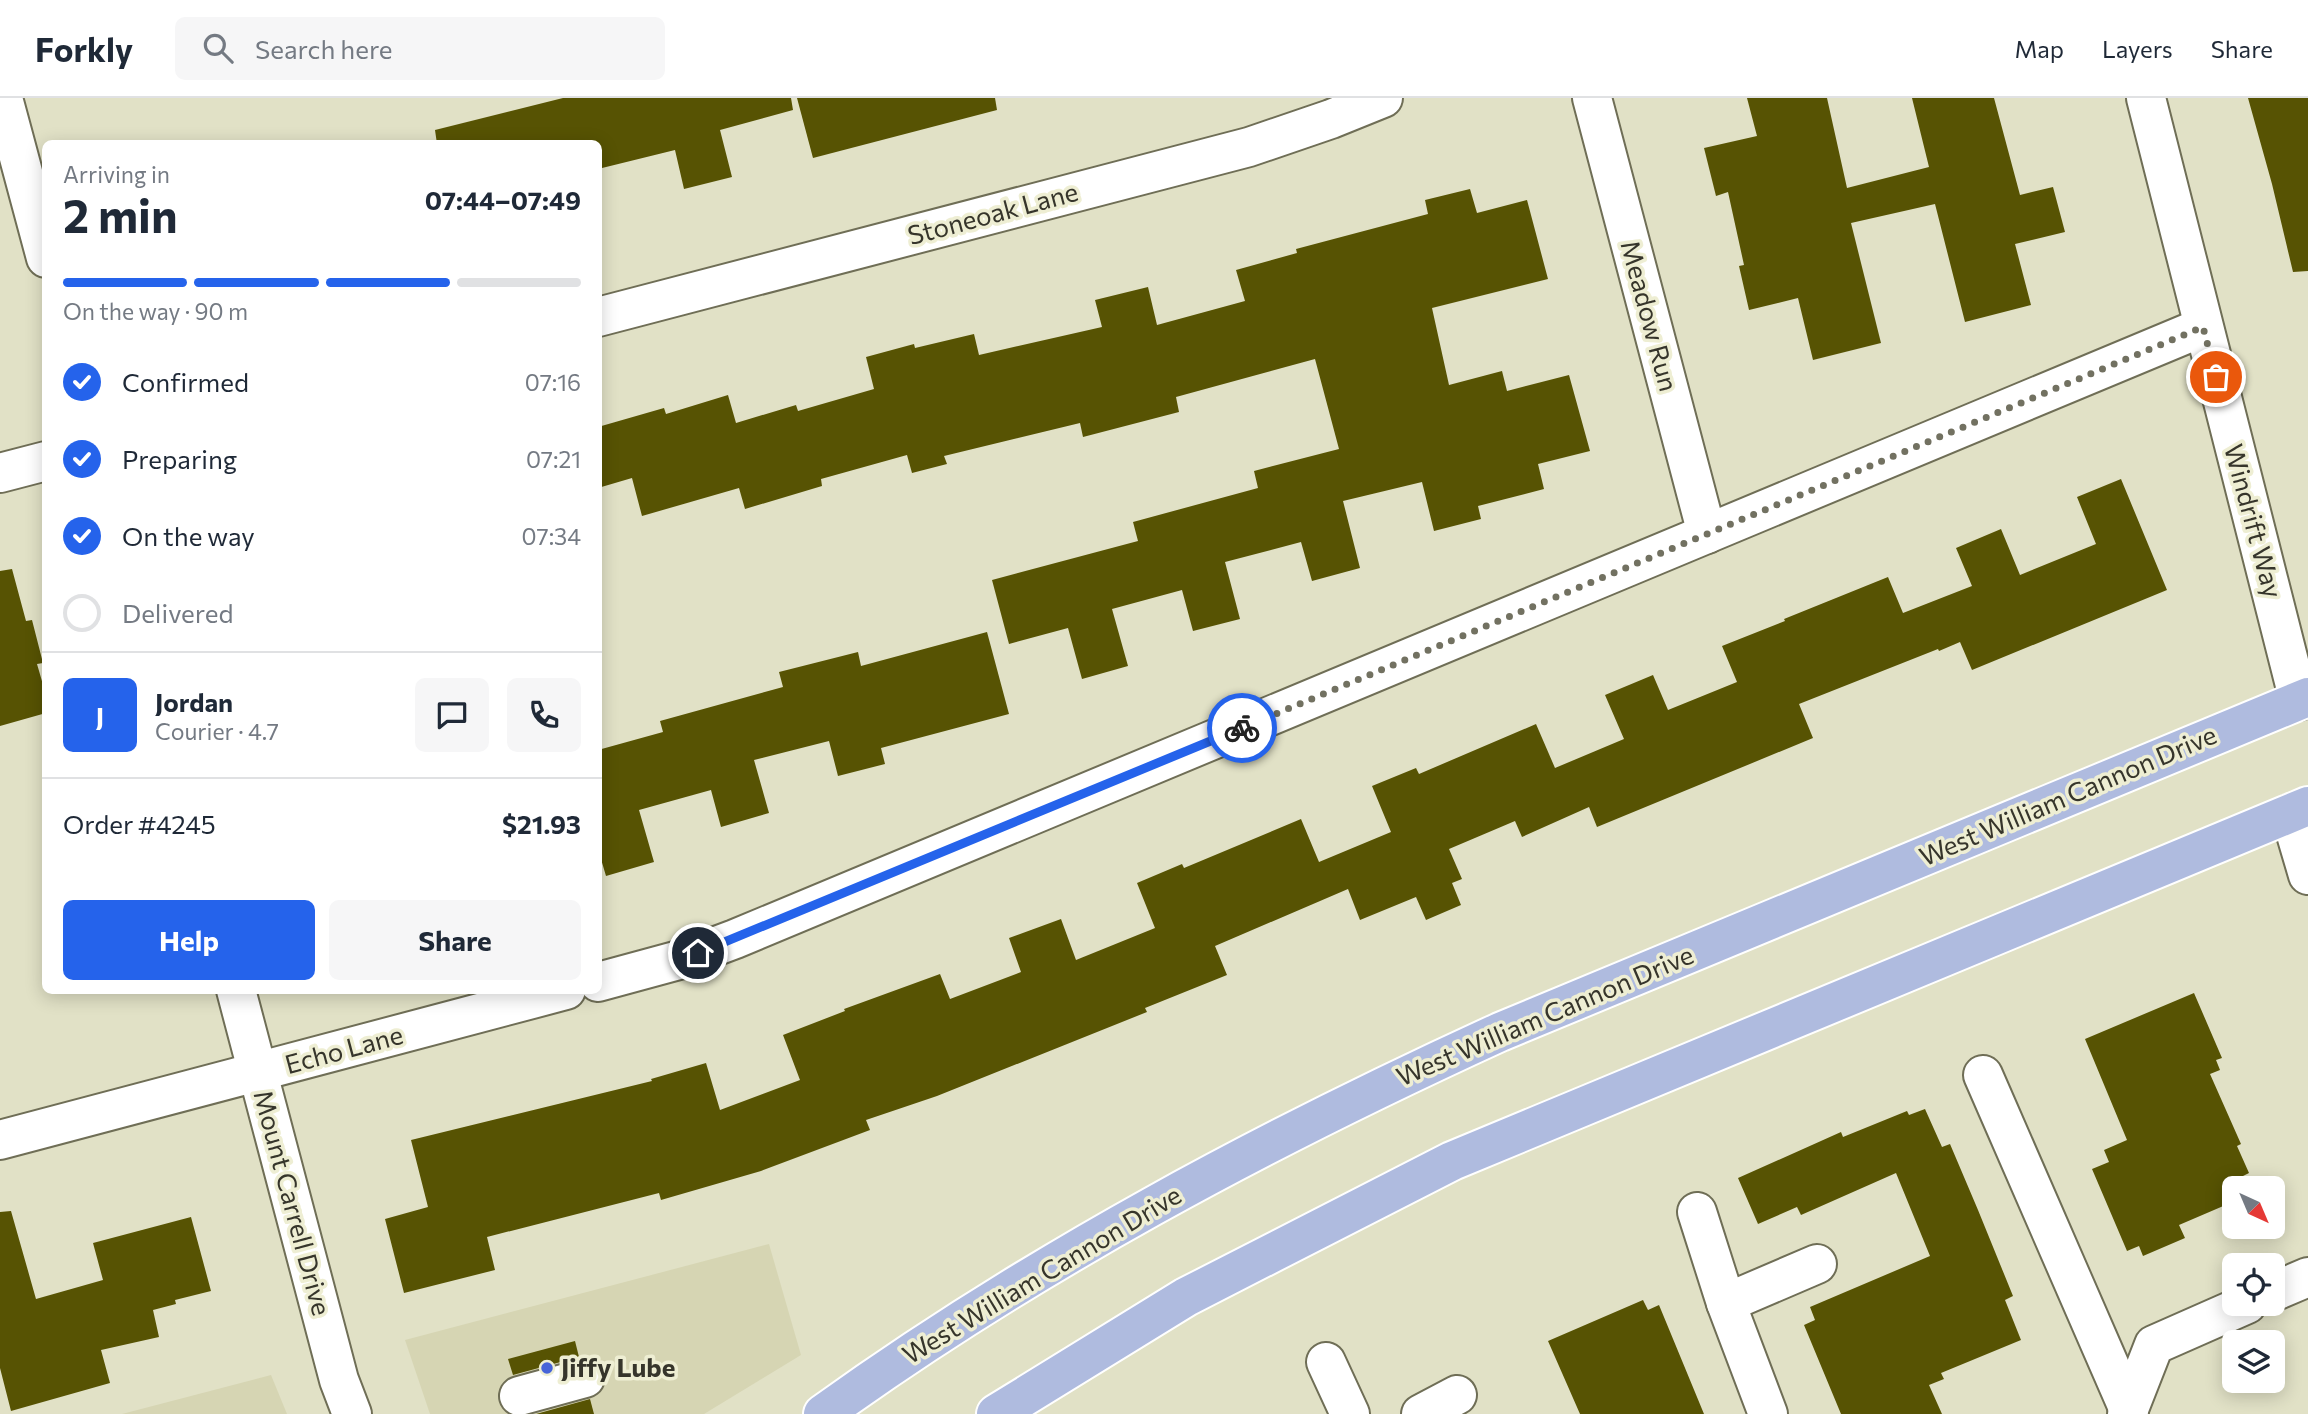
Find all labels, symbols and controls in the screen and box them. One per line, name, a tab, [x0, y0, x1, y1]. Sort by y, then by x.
search box	[175, 17, 665, 80]
text: Forkly	[35, 28, 133, 69]
icon: search	[199, 29, 237, 67]
text: Search here	[255, 33, 393, 64]
text: Map	[2015, 34, 2064, 63]
text: Layers	[2102, 34, 2173, 63]
text: Share	[2211, 34, 2273, 63]
text: Arriving in	[63, 160, 170, 188]
street label: Stoneoak Lane	[904, 175, 1081, 250]
text: 07:44–07:49	[425, 184, 581, 215]
text: 2 min	[63, 186, 178, 242]
street label: Meadow Run	[1615, 237, 1685, 394]
text: On the way · 90 m	[63, 297, 248, 325]
pin	[2186, 347, 2246, 407]
icon: bag	[2197, 358, 2235, 396]
icon: check	[63, 363, 101, 401]
text: Confirmed	[122, 366, 249, 397]
text: 07:16	[525, 368, 581, 396]
icon: check	[63, 440, 101, 478]
street label: Windrift Way	[2219, 440, 2290, 601]
text: Preparing	[122, 443, 237, 474]
text: 07:21	[526, 445, 581, 473]
icon: check	[63, 517, 101, 555]
text: On the way	[122, 520, 255, 551]
text: 07:34	[522, 522, 581, 550]
text: Delivered	[122, 597, 233, 628]
button: chat	[415, 678, 489, 752]
button: phone	[507, 678, 581, 752]
text: Jordan	[155, 686, 233, 717]
courier	[1207, 693, 1277, 763]
text: J	[96, 700, 104, 731]
icon: bike	[1223, 709, 1261, 747]
text: Courier · 4.7	[155, 717, 279, 745]
street label: West William Cannon Drive	[1914, 718, 2221, 871]
text: Order #4245	[63, 808, 216, 839]
text: $21.93	[502, 808, 581, 839]
button: Help	[63, 900, 315, 980]
button: Share	[329, 900, 581, 980]
pin	[668, 923, 728, 983]
icon: home	[679, 934, 717, 972]
street label: West William Cannon Drive	[1391, 938, 1698, 1091]
street label: Echo Lane	[281, 1018, 406, 1079]
street label: Mount Carrell Drive	[248, 1087, 338, 1319]
north arrow	[2222, 1176, 2286, 1239]
map controls	[2222, 1176, 2285, 1393]
street label: West William Cannon Drive	[896, 1178, 1186, 1369]
button: locate	[2222, 1253, 2285, 1316]
button: layers	[2222, 1330, 2285, 1393]
place label: Jiffy Lube	[561, 1351, 675, 1382]
marker: Jiffy Lube	[539, 1360, 555, 1376]

